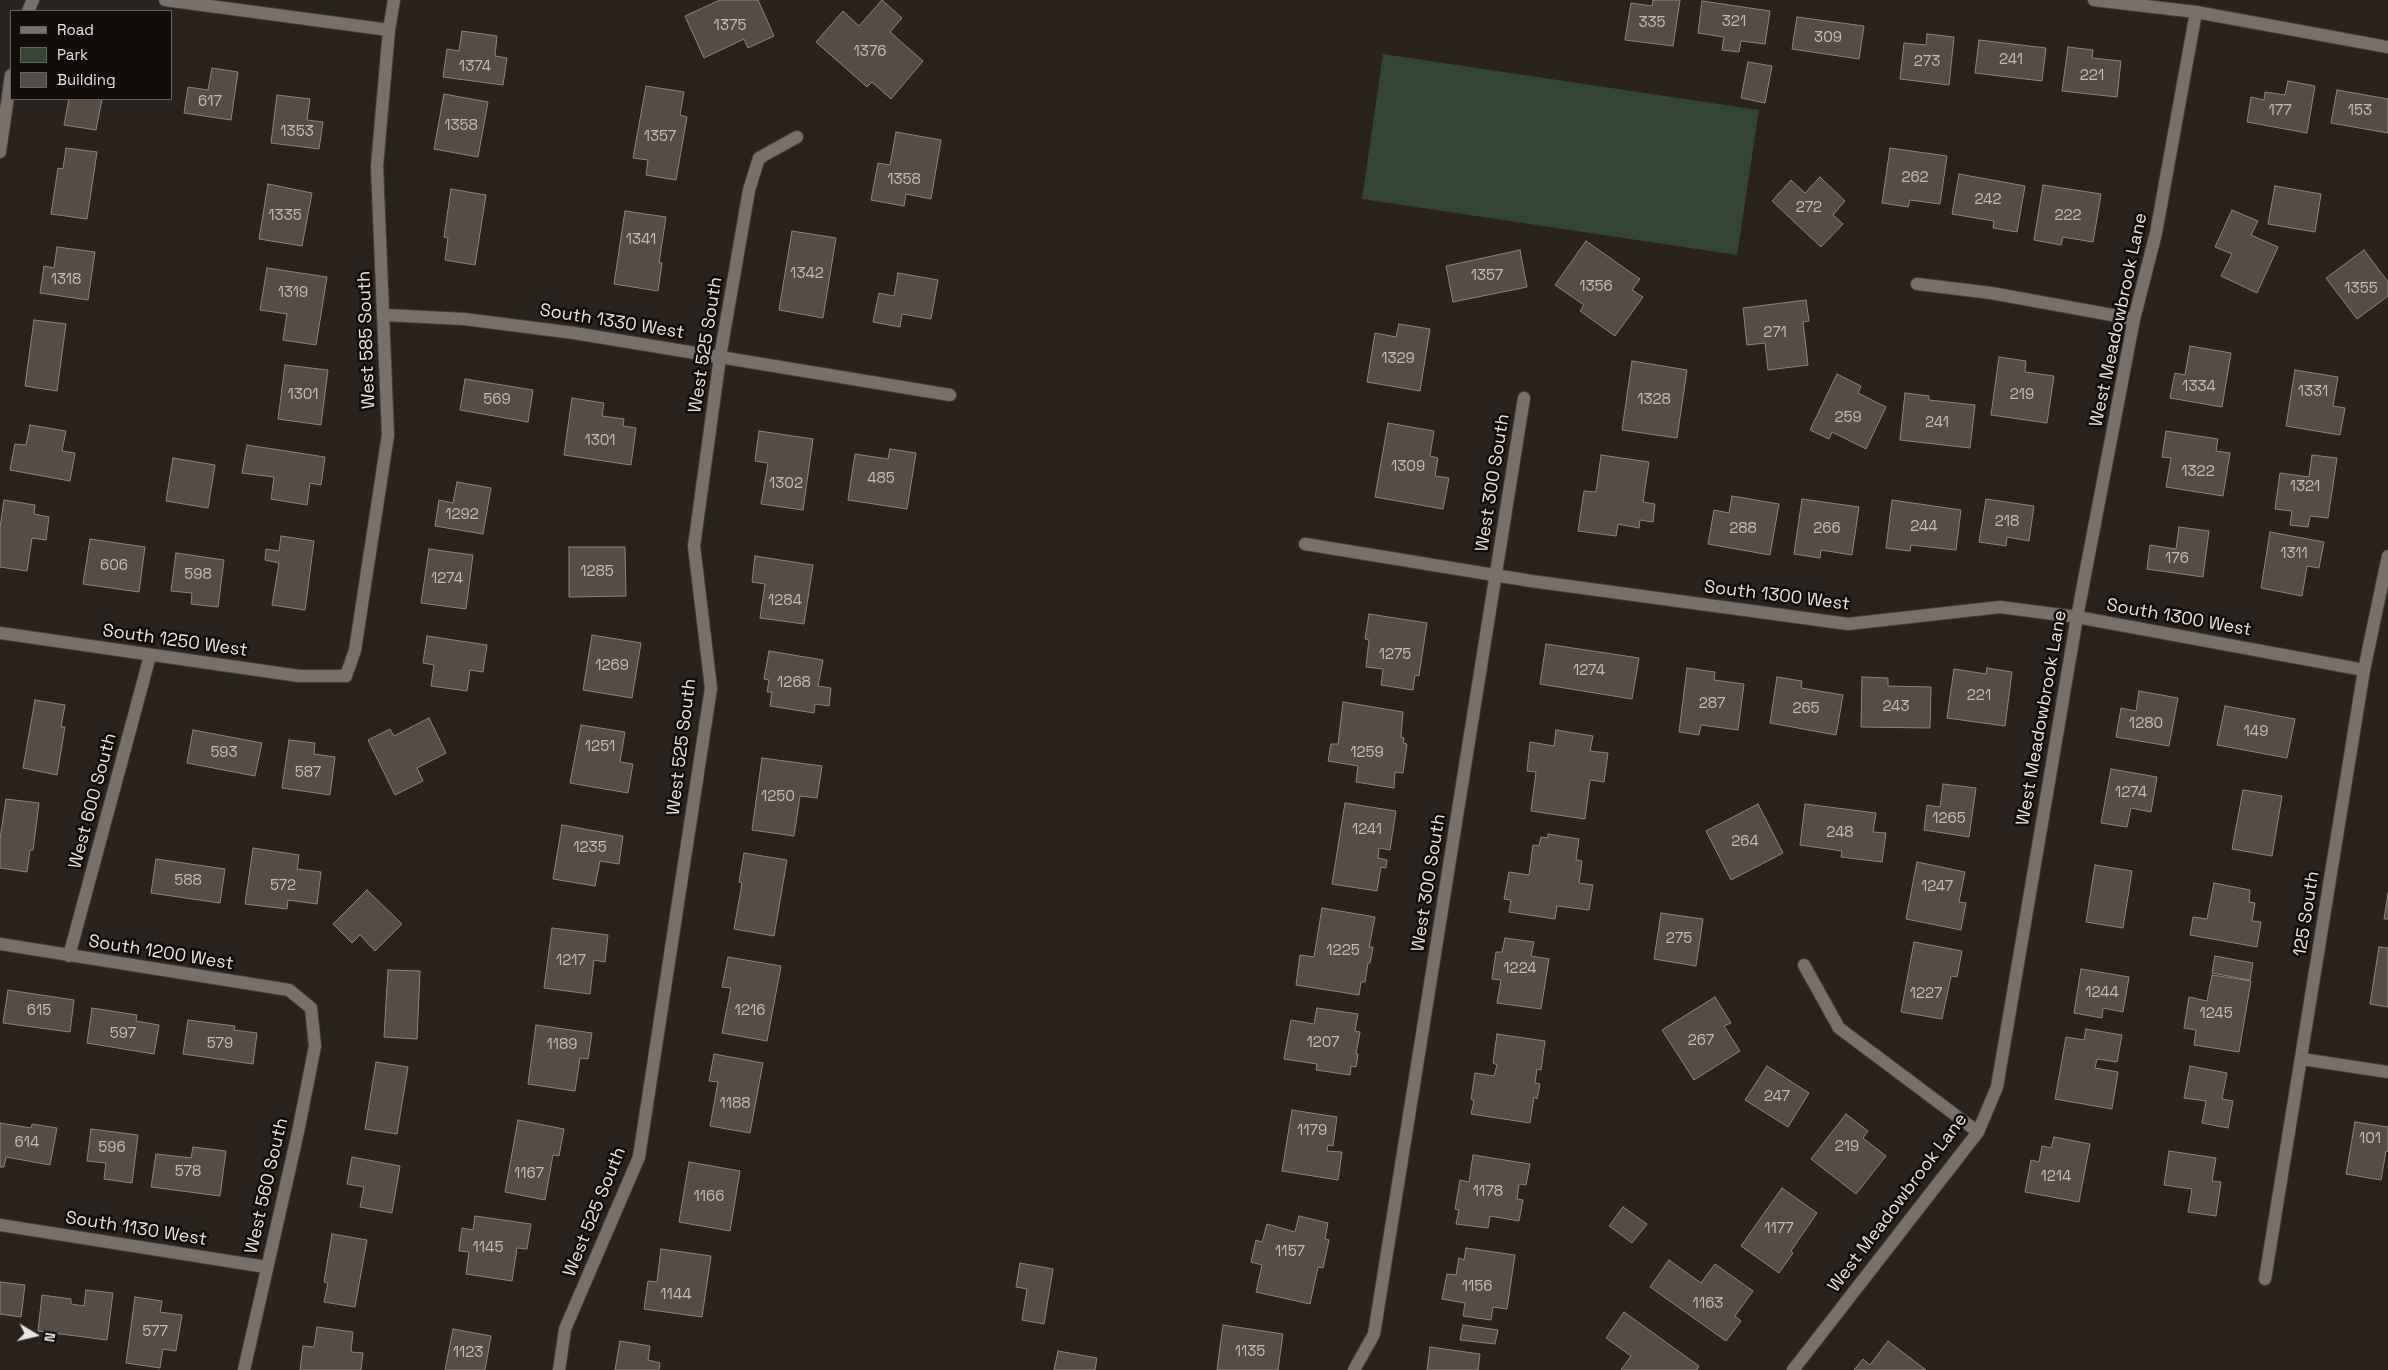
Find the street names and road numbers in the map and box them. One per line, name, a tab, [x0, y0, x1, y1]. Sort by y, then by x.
street label: West Meadowbrook Lane	[2086, 211, 2152, 429]
street label: West 585 South	[354, 271, 380, 409]
street label: West 525 South	[685, 275, 727, 415]
street label: South 1330 West	[538, 300, 686, 344]
street label: West 300 South	[1471, 412, 1515, 554]
street label: South 1300 West	[1703, 576, 1851, 616]
street label: South 1300 West	[2105, 595, 2253, 641]
street label: West Meadowbrook Lane	[2012, 609, 2072, 827]
street label: South 1250 West	[101, 620, 249, 662]
street label: West 525 South	[663, 677, 701, 817]
street label: West 600 South	[65, 731, 121, 871]
street label: West 300 South	[1407, 812, 1451, 954]
street label: 125 South	[2290, 870, 2324, 958]
street label: South 1200 West	[87, 931, 235, 975]
street label: West Meadowbrook Lane	[1824, 1109, 1972, 1297]
street label: West 560 South	[241, 1116, 293, 1256]
street label: West 525 South	[559, 1144, 631, 1280]
street label: South 1130 West	[64, 1207, 208, 1251]

